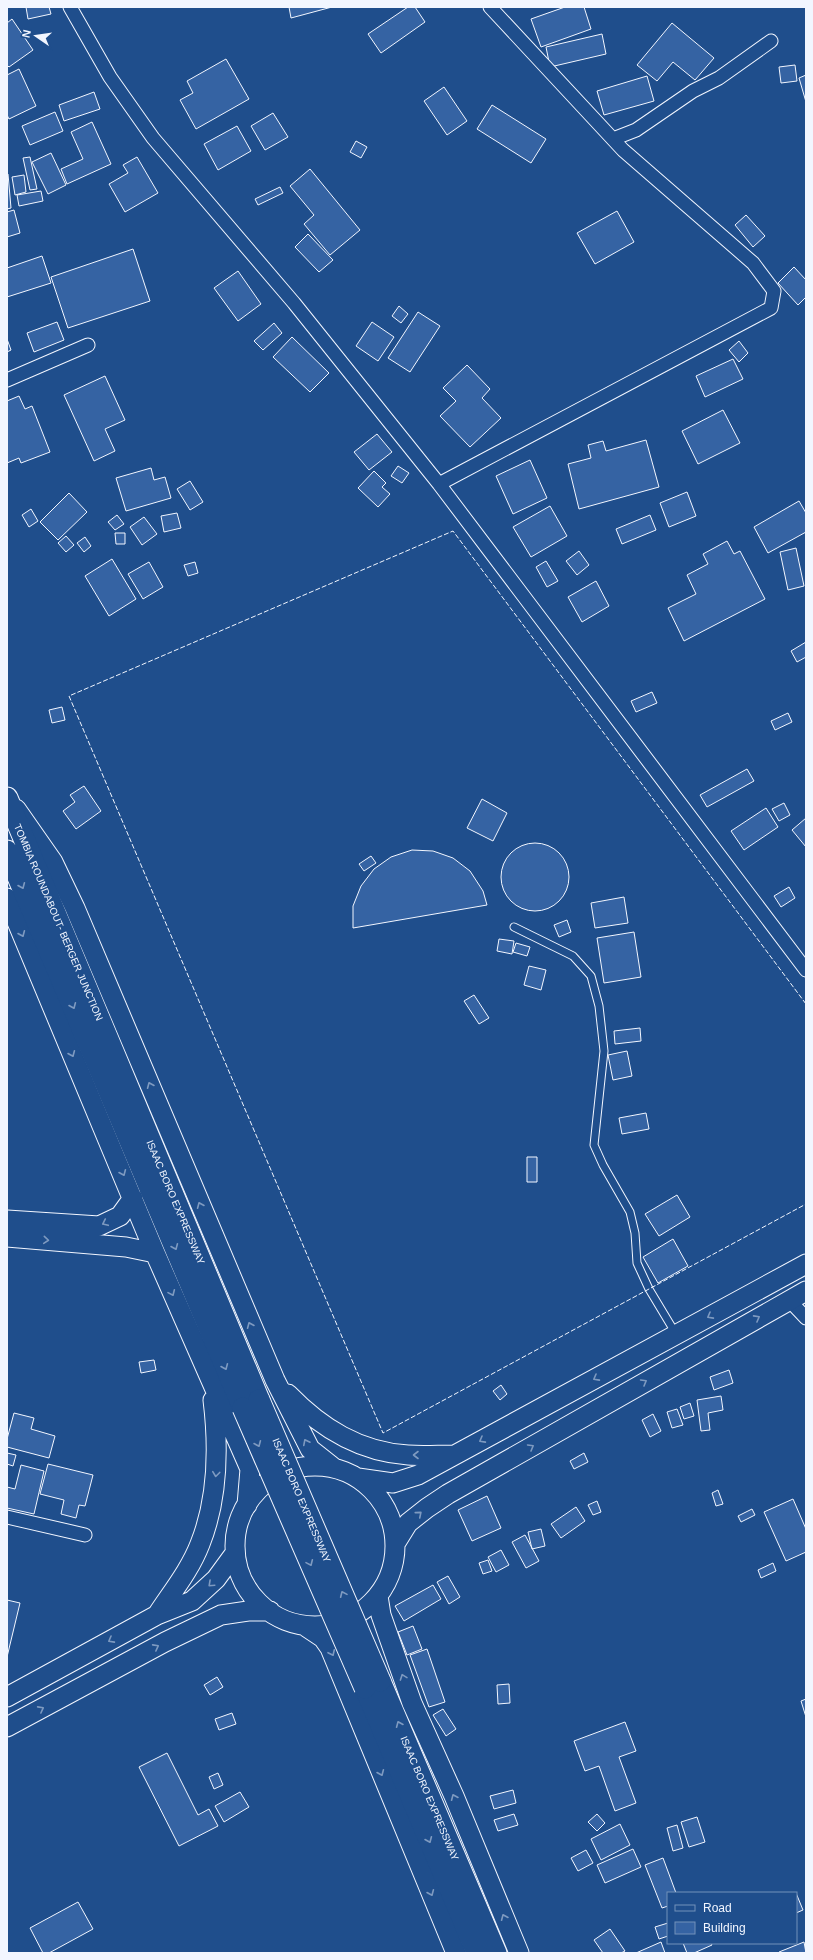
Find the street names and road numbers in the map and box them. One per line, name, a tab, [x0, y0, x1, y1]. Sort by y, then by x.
street label: TOMBIA ROUNDABOUT- BERGER JUNCTION	[12, 822, 105, 1022]
street label: ISAAC BORO EXPRESSWAY	[144, 1138, 207, 1266]
street label: ISAAC BORO EXPRESSWAY	[270, 1436, 333, 1564]
street label: ISAAC BORO EXPRESSWAY	[398, 1734, 461, 1862]

